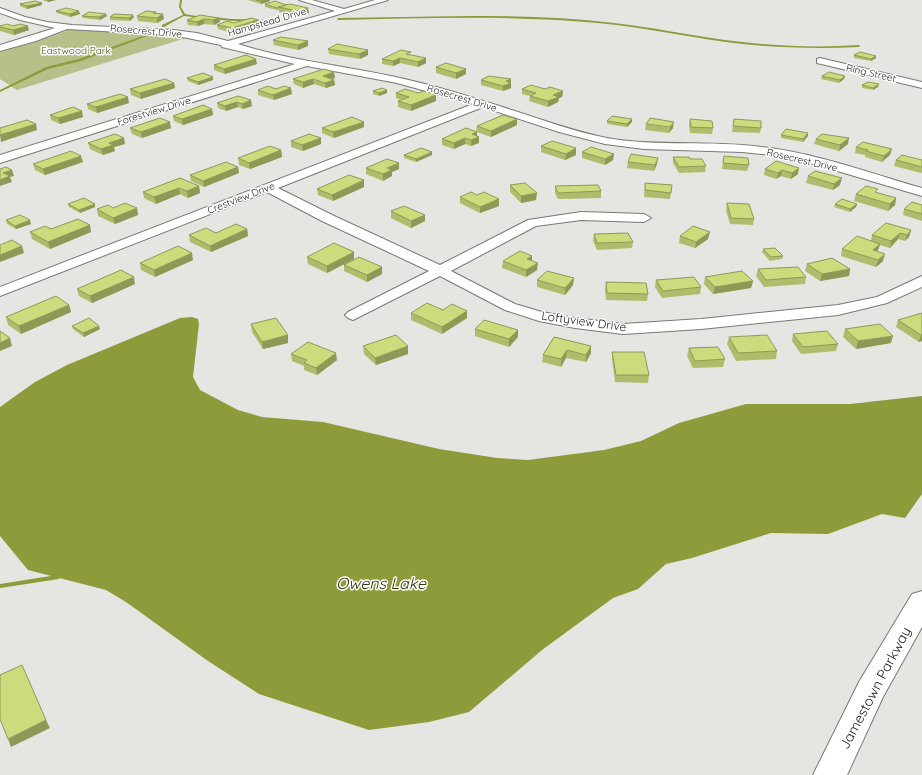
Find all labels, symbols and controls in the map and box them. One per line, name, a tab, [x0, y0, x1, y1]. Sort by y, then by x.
street label: Hampstead Drive	[226, 4, 308, 39]
street label: Rosecrest Drive	[109, 21, 183, 41]
park label: Eastwood Park	[41, 44, 111, 57]
street label: Ring Street	[845, 61, 898, 85]
street label: Rosecrest Drive	[425, 81, 499, 115]
street label: Forestview Drive	[116, 94, 193, 128]
street label: Rosecrest Drive	[765, 146, 839, 175]
street label: Crestview Drive	[205, 179, 277, 217]
street label: Loftyview Drive	[540, 308, 628, 334]
water label: Owens Lake	[336, 573, 427, 593]
street label: Jamestown Parkway	[835, 624, 915, 752]

